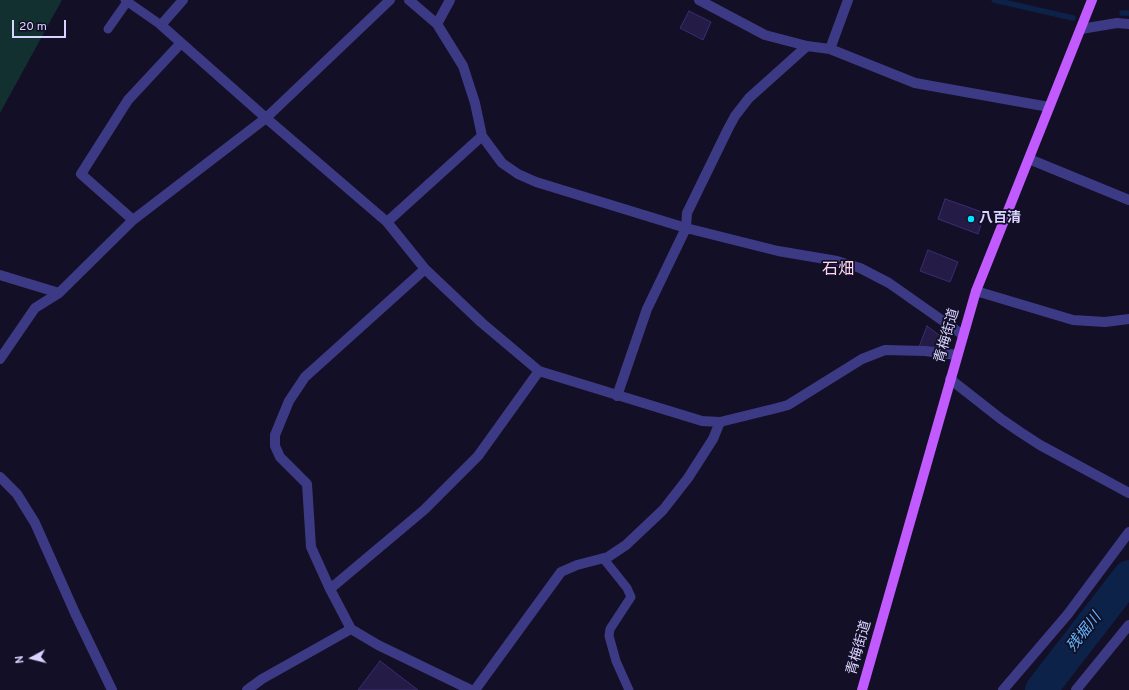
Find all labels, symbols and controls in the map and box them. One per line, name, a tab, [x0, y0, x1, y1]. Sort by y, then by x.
scale bar	[14, 12, 68, 38]
text: 20 m	[19, 19, 47, 35]
place label: 八百清	[979, 211, 1021, 227]
marker: 八百清	[966, 214, 976, 224]
district label: 石畑	[822, 261, 854, 281]
street label: 青梅街道	[932, 307, 964, 365]
water label: 残堀川	[1064, 610, 1106, 656]
street label: 青梅街道	[844, 619, 876, 677]
north arrow	[12, 638, 52, 678]
text: N	[13, 655, 28, 664]

